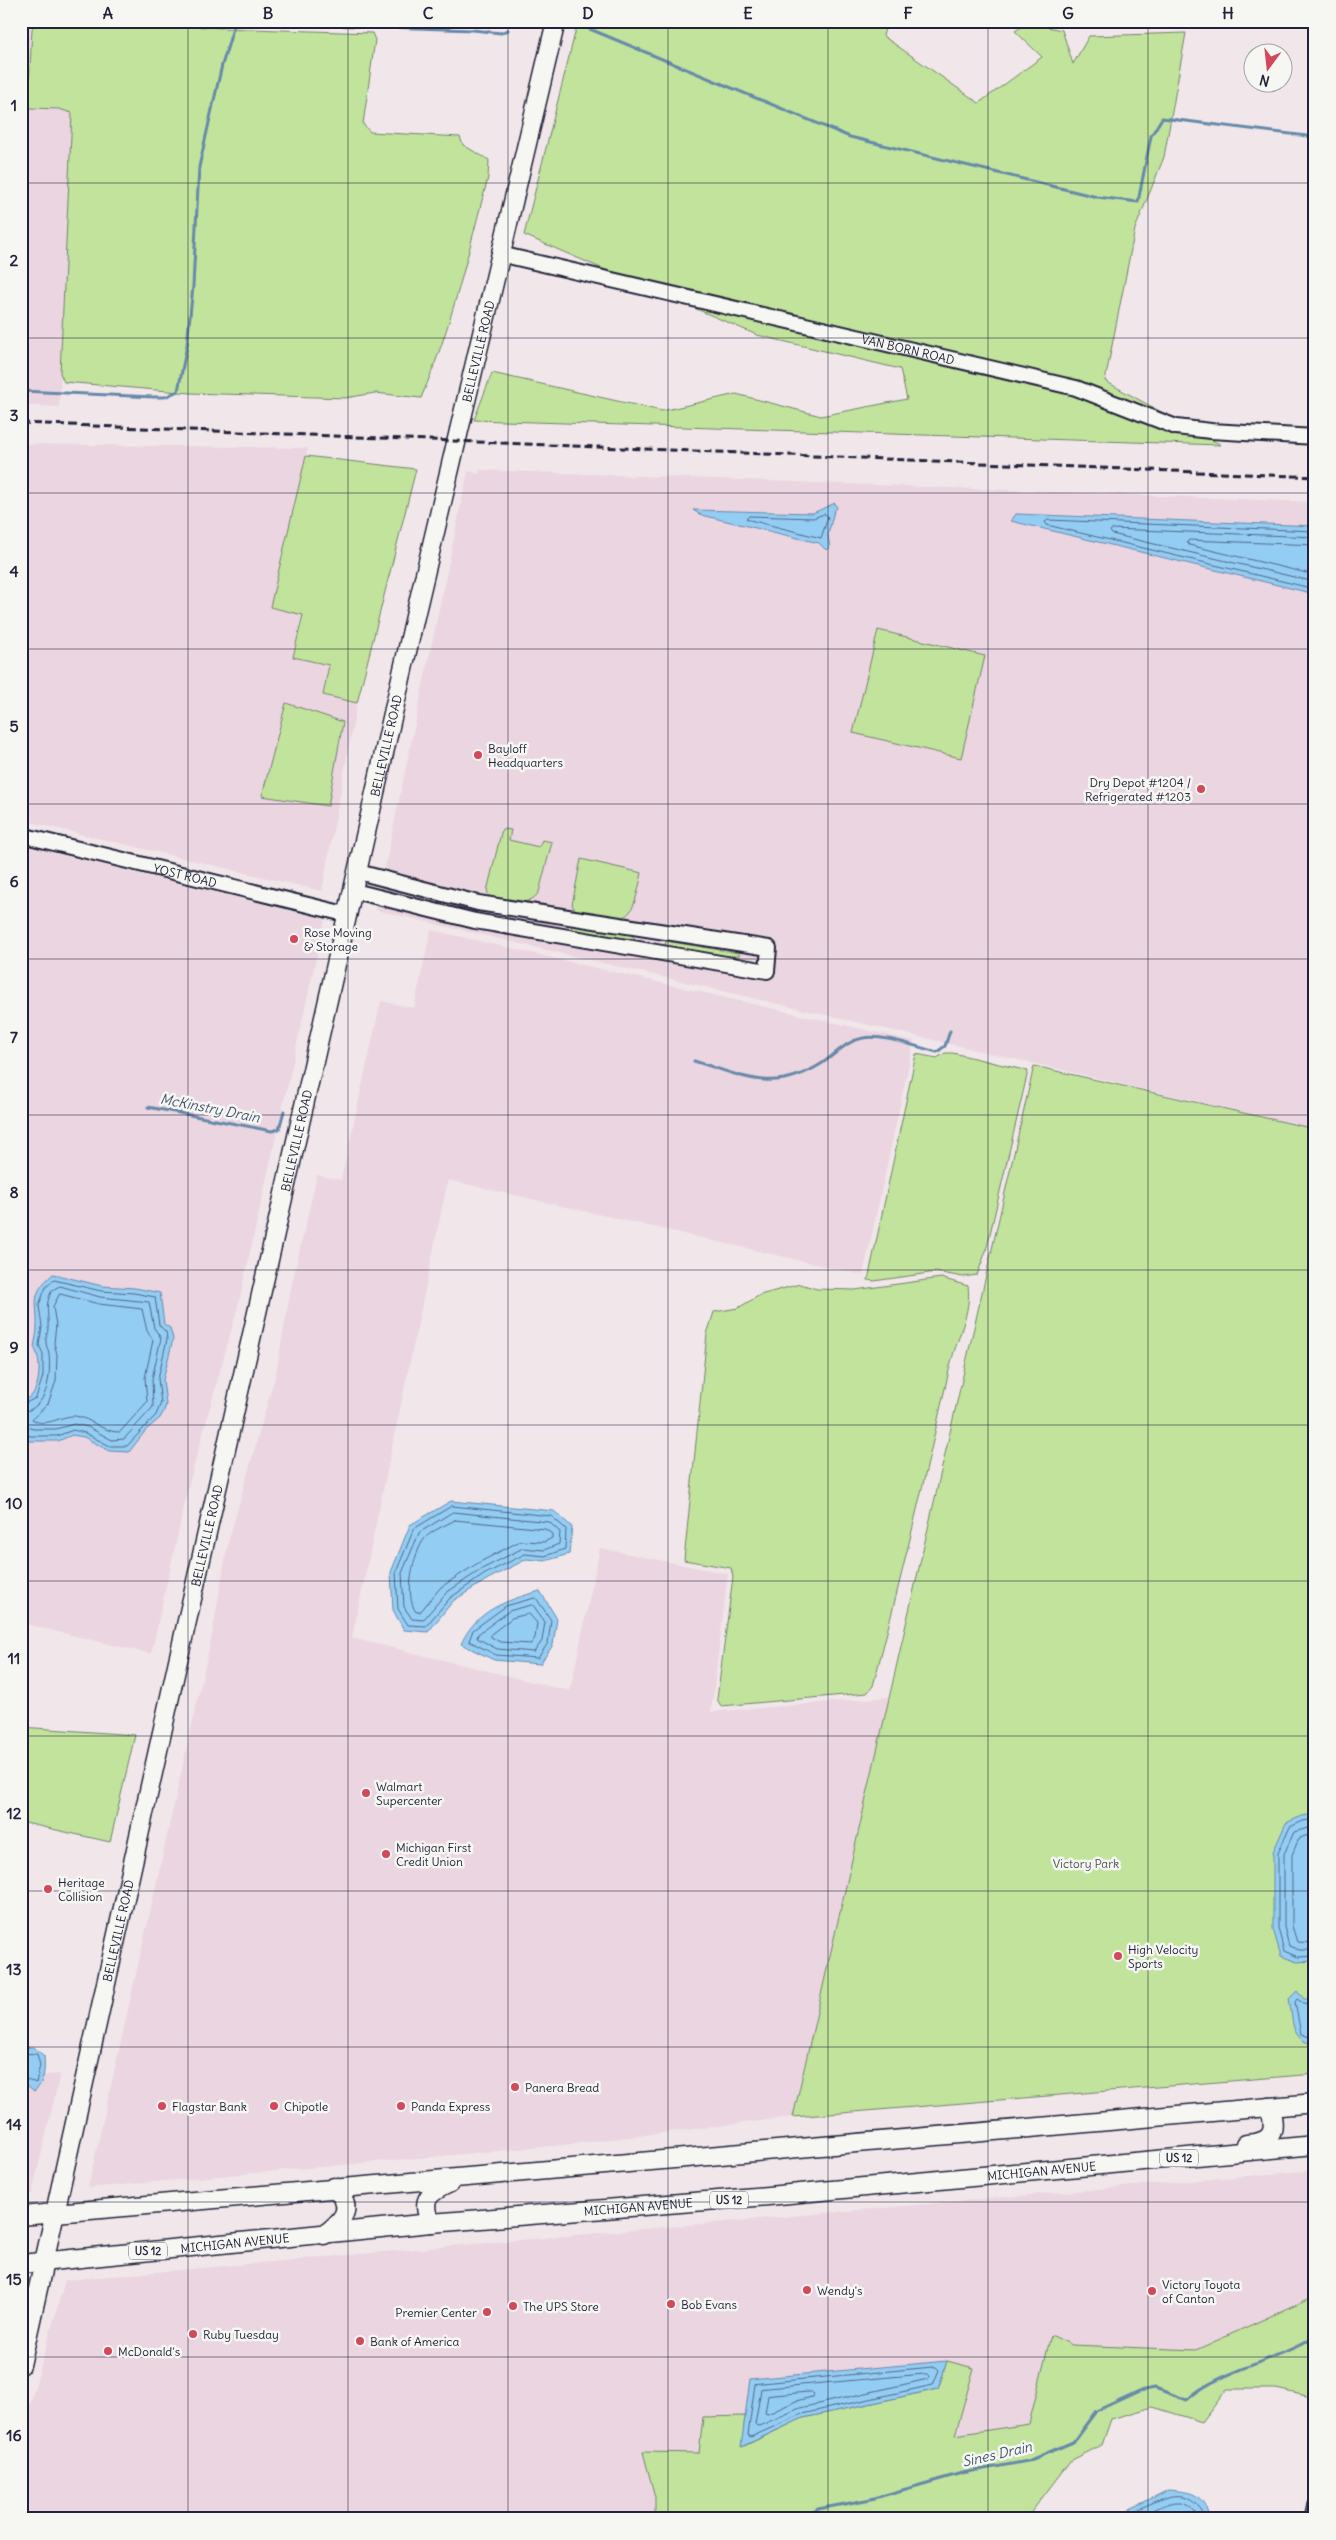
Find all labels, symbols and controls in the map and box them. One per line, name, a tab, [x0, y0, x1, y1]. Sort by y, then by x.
text: A	[103, 3, 113, 23]
text: B	[263, 3, 274, 23]
text: C	[423, 3, 434, 23]
text: D	[582, 3, 594, 23]
text: E	[743, 3, 753, 23]
text: F	[903, 3, 913, 23]
text: G	[1062, 3, 1074, 23]
text: H	[1222, 3, 1234, 23]
north arrow	[1244, 42, 1294, 92]
text: N	[1258, 71, 1272, 91]
text: 1	[11, 95, 17, 115]
text: 2	[10, 250, 19, 270]
street label: BELLEVILLE ROAD	[459, 299, 497, 403]
street label: VAN BORN ROAD	[860, 331, 956, 367]
text: 3	[9, 405, 19, 425]
text: 4	[9, 561, 19, 581]
street label: BELLEVILLE ROAD	[367, 693, 404, 798]
text: 5	[9, 716, 19, 736]
place label: Bayloff Headquarters	[488, 741, 563, 770]
marker: Bayloff Headquarters	[472, 749, 484, 761]
place label: Dry Depot #1204 / Refrigerated #1203	[1085, 775, 1191, 804]
marker: Dry Depot #1204 / Refrigerated #1203	[1195, 783, 1207, 795]
street label: YOST ROAD	[152, 860, 218, 890]
text: 6	[9, 871, 19, 891]
place label: Rose Moving & Storage	[304, 925, 372, 954]
marker: Rose Moving & Storage	[288, 933, 300, 945]
text: 7	[10, 1027, 18, 1047]
street label: BELLEVILLE ROAD	[277, 1088, 315, 1193]
water label: McKinstry Drain	[159, 1090, 262, 1127]
text: 8	[9, 1182, 19, 1202]
text: 9	[9, 1337, 19, 1357]
street label: BELLEVILLE ROAD	[188, 1483, 225, 1588]
text: 10	[6, 1493, 22, 1513]
text: 11	[8, 1648, 20, 1668]
place label: Walmart Supercenter	[376, 1779, 442, 1808]
marker: Walmart Supercenter	[360, 1787, 372, 1799]
text: 12	[6, 1803, 22, 1823]
place label: Michigan First Credit Union	[396, 1840, 471, 1869]
marker: Michigan First Credit Union	[380, 1848, 392, 1860]
park label: Victory Park	[1053, 1856, 1119, 1871]
place label: Heritage Collision	[58, 1875, 105, 1904]
street label: BELLEVILLE ROAD	[99, 1878, 136, 1983]
marker: Heritage Collision	[42, 1883, 54, 1895]
place label: High Velocity Sports	[1128, 1942, 1198, 1971]
marker: High Velocity Sports	[1112, 1950, 1124, 1962]
text: 13	[6, 1959, 22, 1979]
place label: Panera Bread	[525, 2080, 599, 2095]
marker: Panera Bread	[509, 2081, 521, 2093]
place label: Flagstar Bank	[172, 2099, 247, 2114]
place label: Chipotle	[284, 2099, 328, 2114]
place label: Panda Express	[411, 2099, 490, 2114]
marker: Flagstar Bank	[156, 2100, 168, 2112]
marker: Chipotle	[268, 2100, 280, 2112]
marker: Panda Express	[395, 2100, 407, 2112]
text: 14	[6, 2114, 22, 2134]
road number: US 12	[1160, 2150, 1198, 2166]
street label: MICHIGAN AVENUE	[987, 2158, 1097, 2183]
road number: US 12	[710, 2192, 748, 2208]
street label: MICHIGAN AVENUE	[583, 2195, 693, 2218]
street label: MICHIGAN AVENUE	[180, 2230, 290, 2256]
road number: US 12	[129, 2242, 167, 2260]
text: 15	[6, 2269, 22, 2289]
place label: Victory Toyota of Canton	[1162, 2277, 1240, 2306]
place label: Wendy's	[817, 2283, 863, 2298]
marker: Wendy's	[801, 2284, 813, 2296]
marker: Victory Toyota of Canton	[1146, 2285, 1158, 2297]
place label: Bob Evans	[681, 2297, 737, 2312]
marker: Bob Evans	[665, 2298, 677, 2310]
place label: The UPS Store	[523, 2299, 599, 2314]
marker: The UPS Store	[507, 2300, 519, 2312]
place label: Premier Center	[395, 2305, 477, 2320]
marker: Premier Center	[481, 2306, 493, 2318]
place label: Ruby Tuesday	[203, 2327, 279, 2342]
marker: Ruby Tuesday	[187, 2328, 199, 2340]
place label: Bank of America	[370, 2334, 459, 2349]
marker: Bank of America	[354, 2335, 366, 2347]
place label: McDonald's	[118, 2344, 180, 2359]
marker: McDonald's	[102, 2345, 114, 2357]
text: 16	[6, 2425, 22, 2445]
water label: Sines Drain	[960, 2437, 1034, 2471]

